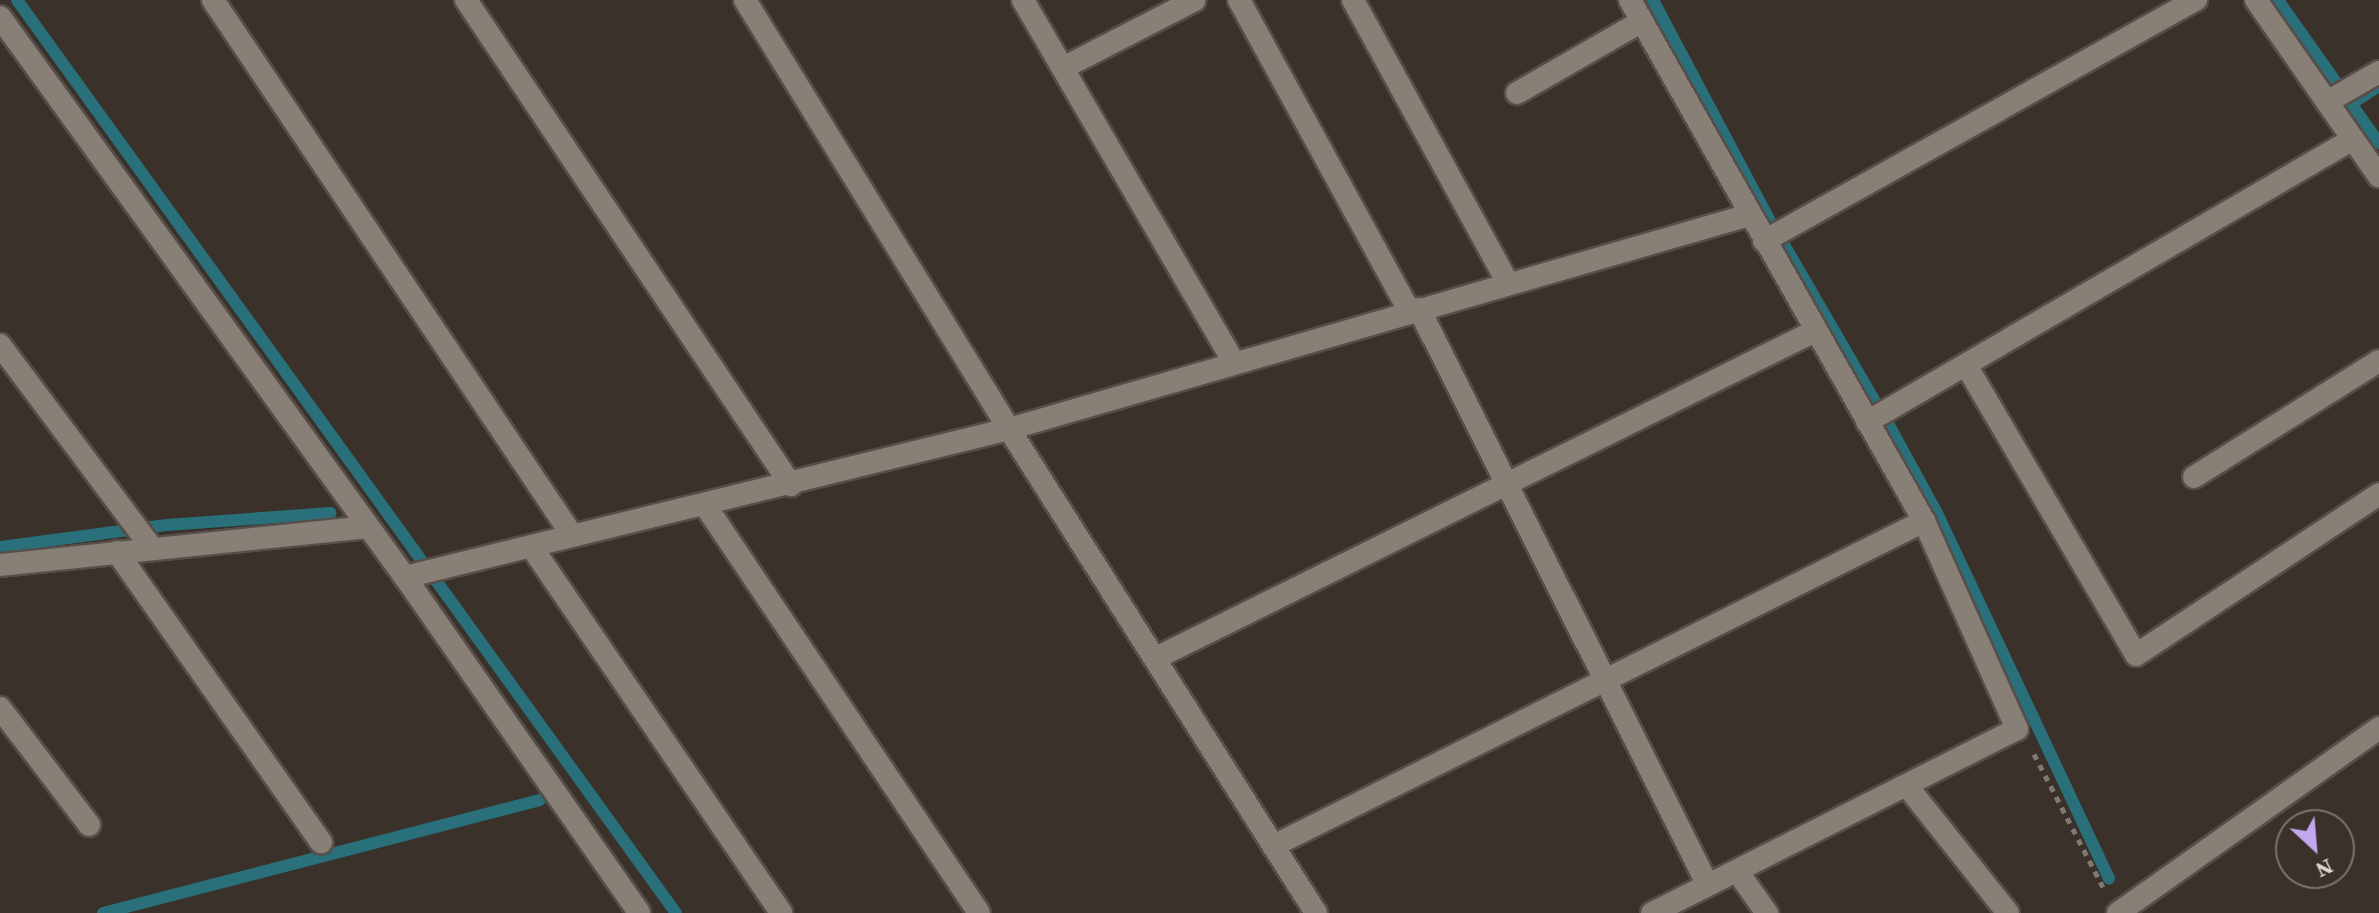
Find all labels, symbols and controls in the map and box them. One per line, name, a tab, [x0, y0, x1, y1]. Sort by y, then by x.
north arrow	[2275, 809, 2355, 889]
text: N	[2311, 852, 2338, 886]

